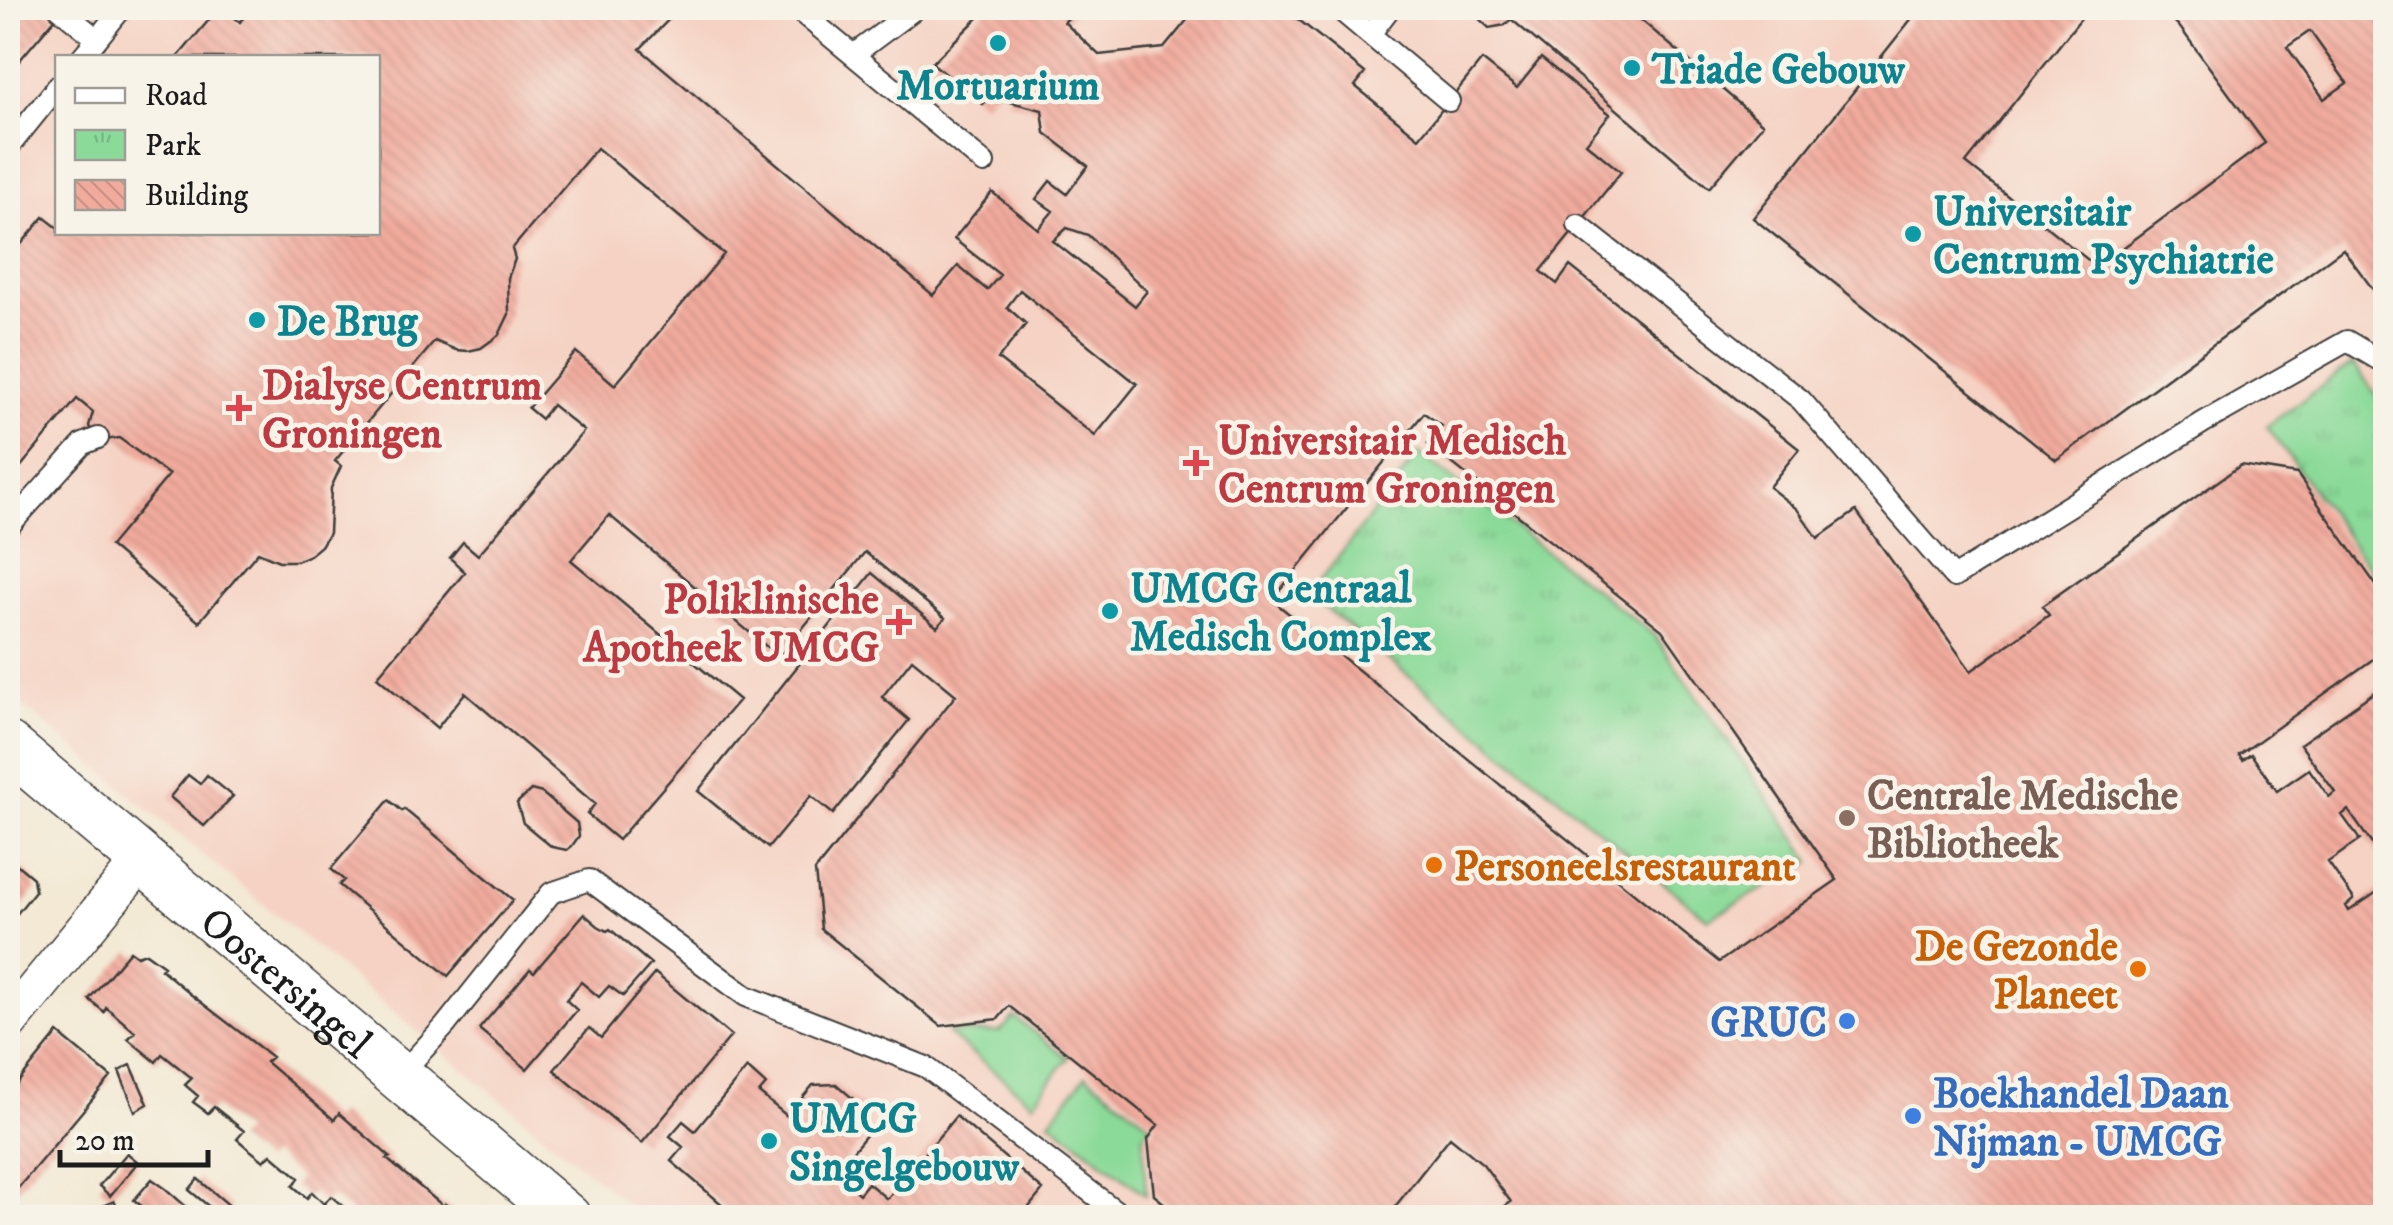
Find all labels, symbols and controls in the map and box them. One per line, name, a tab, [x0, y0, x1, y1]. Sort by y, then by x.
marker: Mortuarium	[987, 32, 1009, 54]
place label: Triade Gebouw	[1651, 45, 1906, 97]
legend	[55, 55, 380, 235]
marker: Triade Gebouw	[1621, 57, 1643, 79]
place label: Mortuarium	[896, 61, 1100, 113]
text: Road	[145, 78, 207, 115]
text: Park	[145, 128, 201, 165]
text: Building	[145, 178, 249, 215]
place label: Universitair Centrum Psychiatrie	[1933, 187, 2274, 287]
marker: Universitair Centrum Psychiatrie	[1902, 223, 1924, 245]
place label: De Brug	[277, 297, 419, 349]
marker: De Brug	[246, 309, 268, 331]
place label: Dialyse Centrum Groningen	[262, 361, 542, 461]
marker: Dialyse Centrum Groningen	[226, 395, 252, 421]
place label: Universitair Medisch Centrum Groningen	[1218, 416, 1567, 516]
marker: Universitair Medisch Centrum Groningen	[1183, 450, 1209, 476]
place label: UMCG Centraal Medisch Complex	[1130, 564, 1432, 664]
place label: Poliklinische Apotheek UMCG	[582, 575, 879, 675]
marker: UMCG Centraal Medisch Complex	[1099, 600, 1121, 622]
marker: Poliklinische Apotheek UMCG	[888, 611, 910, 633]
place label: Centrale Medische Bibliotheek	[1867, 771, 2178, 871]
marker: Centrale Medische Bibliotheek	[1836, 807, 1858, 829]
place label: Personeelsrestaurant	[1454, 842, 1796, 894]
marker: Personeelsrestaurant	[1423, 854, 1445, 876]
street label: Oostersingel	[189, 897, 381, 1071]
place label: De Gezonde Planeet	[1915, 922, 2119, 1022]
marker: De Gezonde Planeet	[2127, 958, 2149, 980]
place label: GRUC	[1710, 998, 1827, 1050]
marker: GRUC	[1836, 1010, 1858, 1032]
place label: Boekhandel Daan Nijman - UMCG	[1933, 1069, 2229, 1169]
place label: UMCG Singelgebouw	[789, 1094, 1020, 1194]
scale bar	[60, 1105, 208, 1167]
marker: Boekhandel Daan Nijman - UMCG	[1902, 1105, 1924, 1127]
text: 20 m	[75, 1123, 135, 1160]
marker: UMCG Singelgebouw	[758, 1130, 780, 1152]

